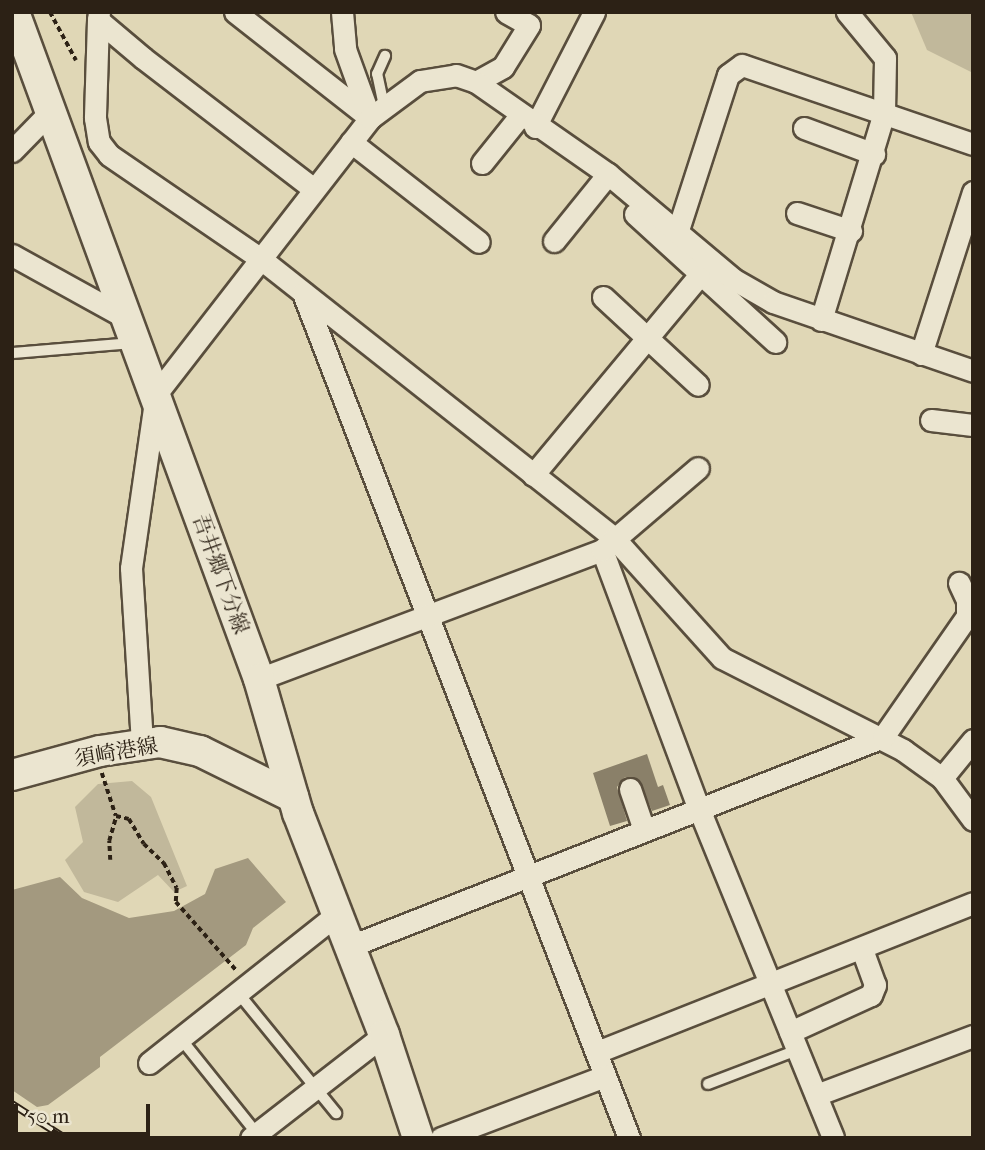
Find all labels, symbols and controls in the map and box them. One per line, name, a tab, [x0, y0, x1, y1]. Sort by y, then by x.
street label: 吾井郷下分線	[188, 510, 254, 638]
street label: 須崎港線	[72, 732, 160, 772]
scale bar	[18, 1090, 154, 1134]
text: 50 m	[27, 1104, 70, 1128]

